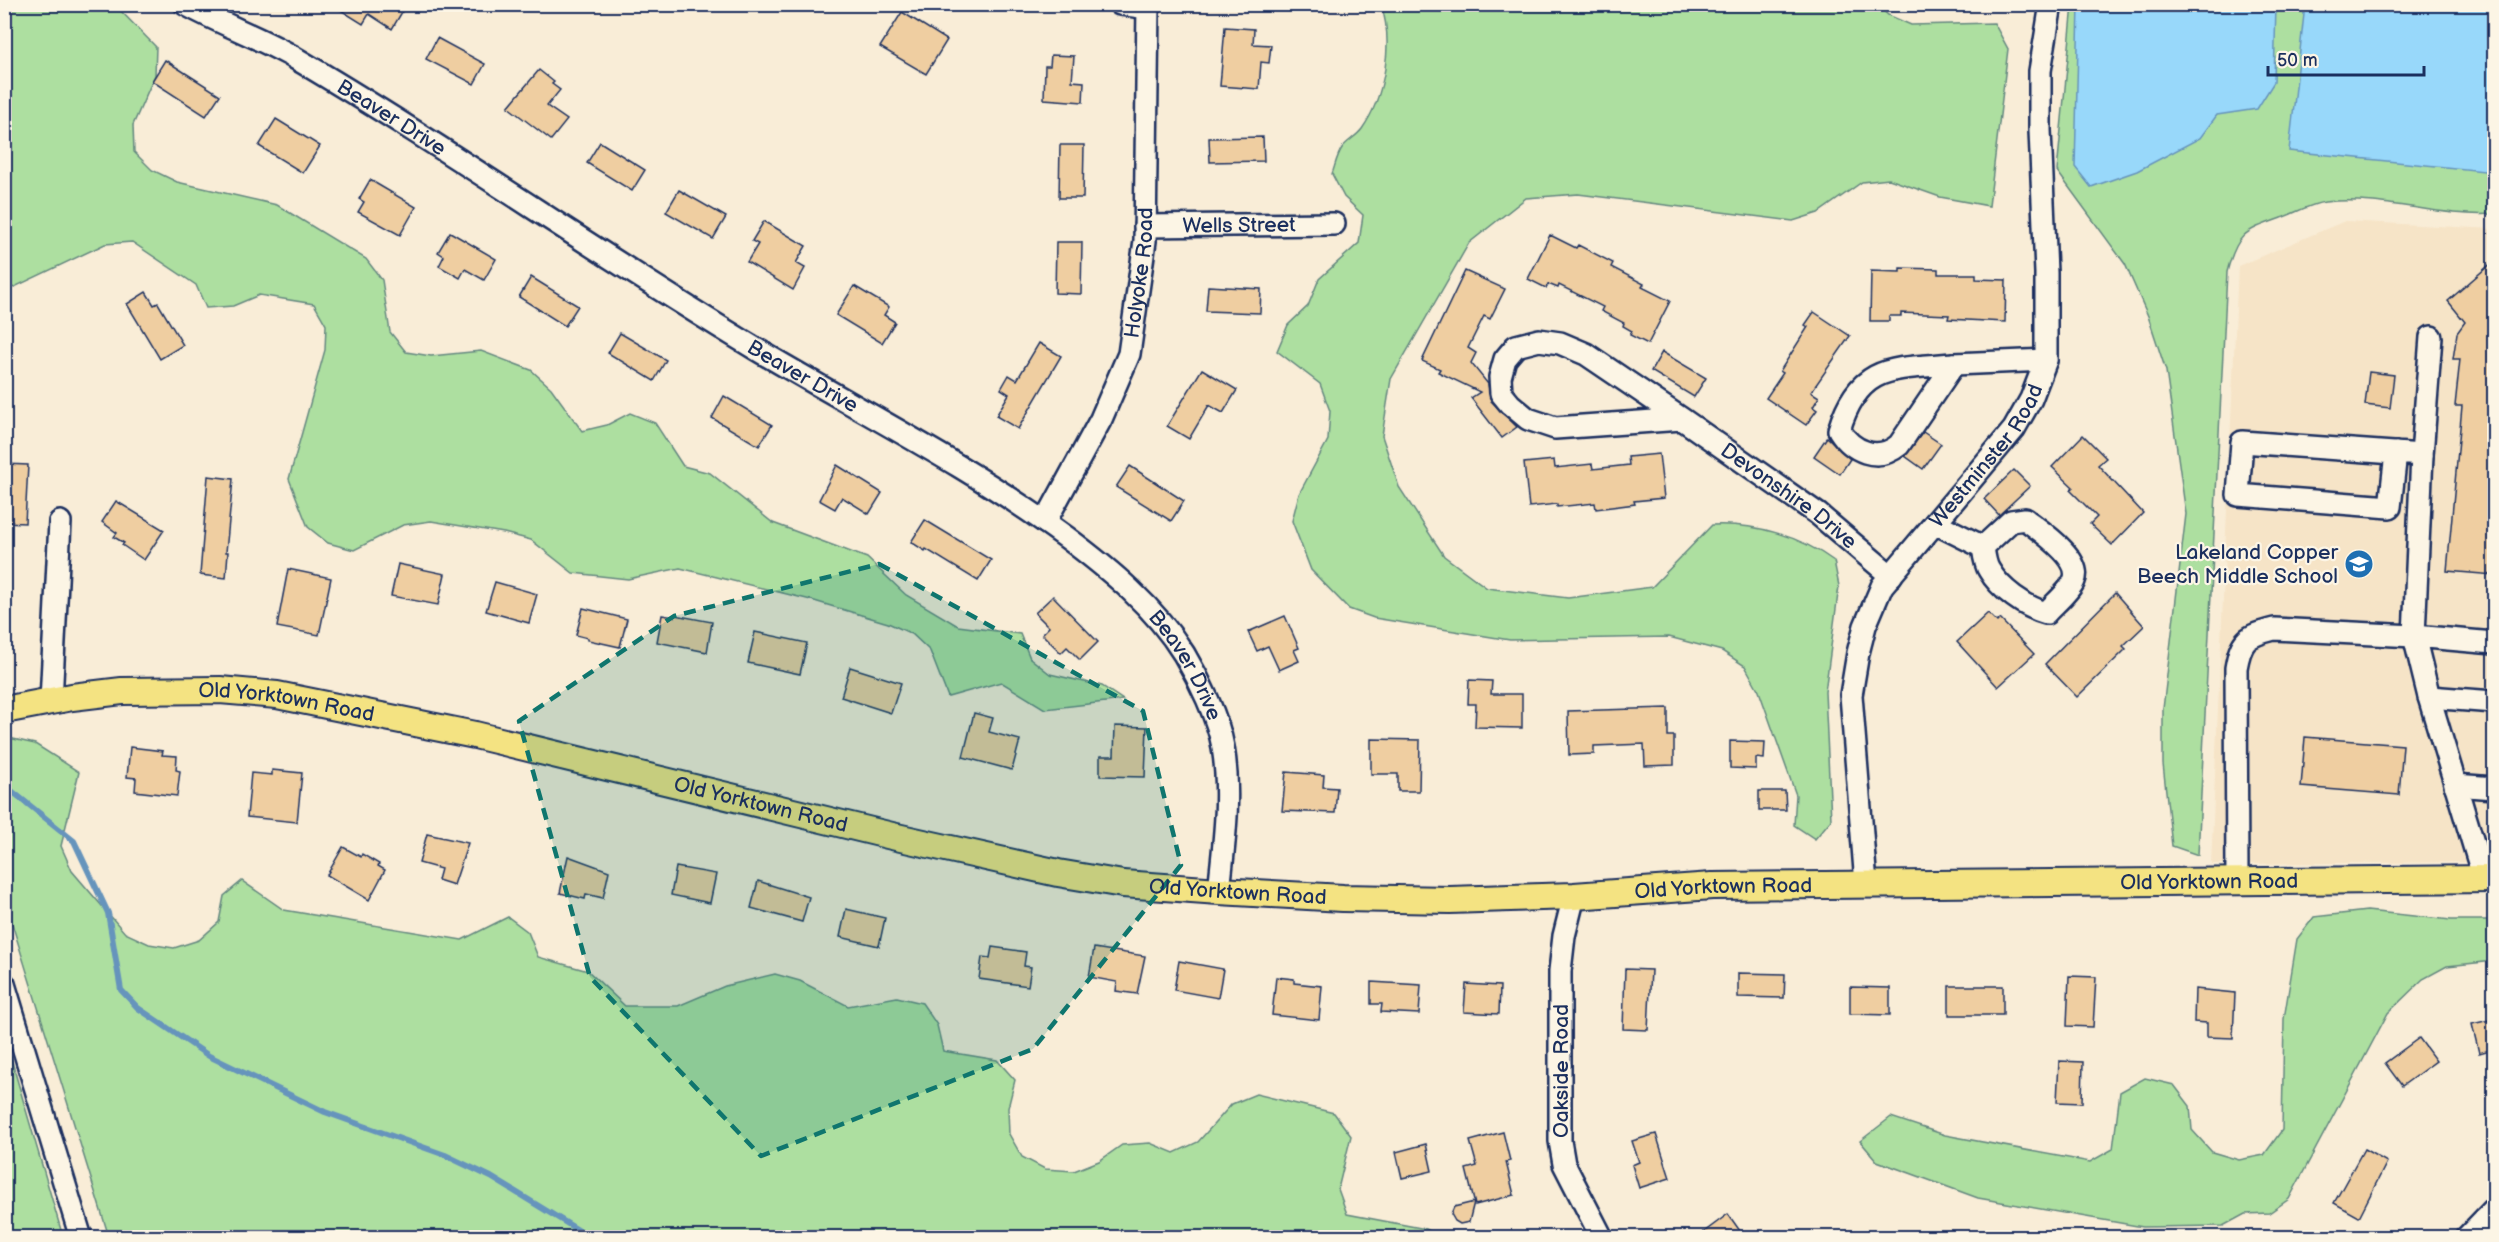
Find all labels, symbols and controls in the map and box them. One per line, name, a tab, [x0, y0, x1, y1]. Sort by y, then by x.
scale bar	[2268, 39, 2424, 77]
text: 50 m	[2277, 50, 2318, 71]
street label: Beaver Drive	[332, 74, 450, 161]
street label: Holyoke Road	[1119, 207, 1158, 340]
street label: Wells Street	[1182, 212, 1296, 239]
street label: Beaver Drive	[743, 335, 863, 418]
street label: Westminster Road	[1925, 381, 2049, 533]
street label: Devonshire Drive	[1716, 438, 1862, 554]
place label: Lakeland Copper Beech Middle School	[2137, 540, 2338, 589]
school or university icon: Lakeland Copper Beech Middle School	[2343, 548, 2375, 580]
street label: Beaver Drive	[1143, 605, 1227, 724]
street label: Old Yorktown Road	[198, 678, 377, 727]
street label: Old Yorktown Road	[671, 772, 850, 838]
street label: Old Yorktown Road	[2120, 869, 2298, 895]
street label: Old Yorktown Road	[1634, 873, 1812, 905]
street label: Old Yorktown Road	[1148, 874, 1327, 910]
street label: Oakside Road	[1549, 1004, 1574, 1138]

